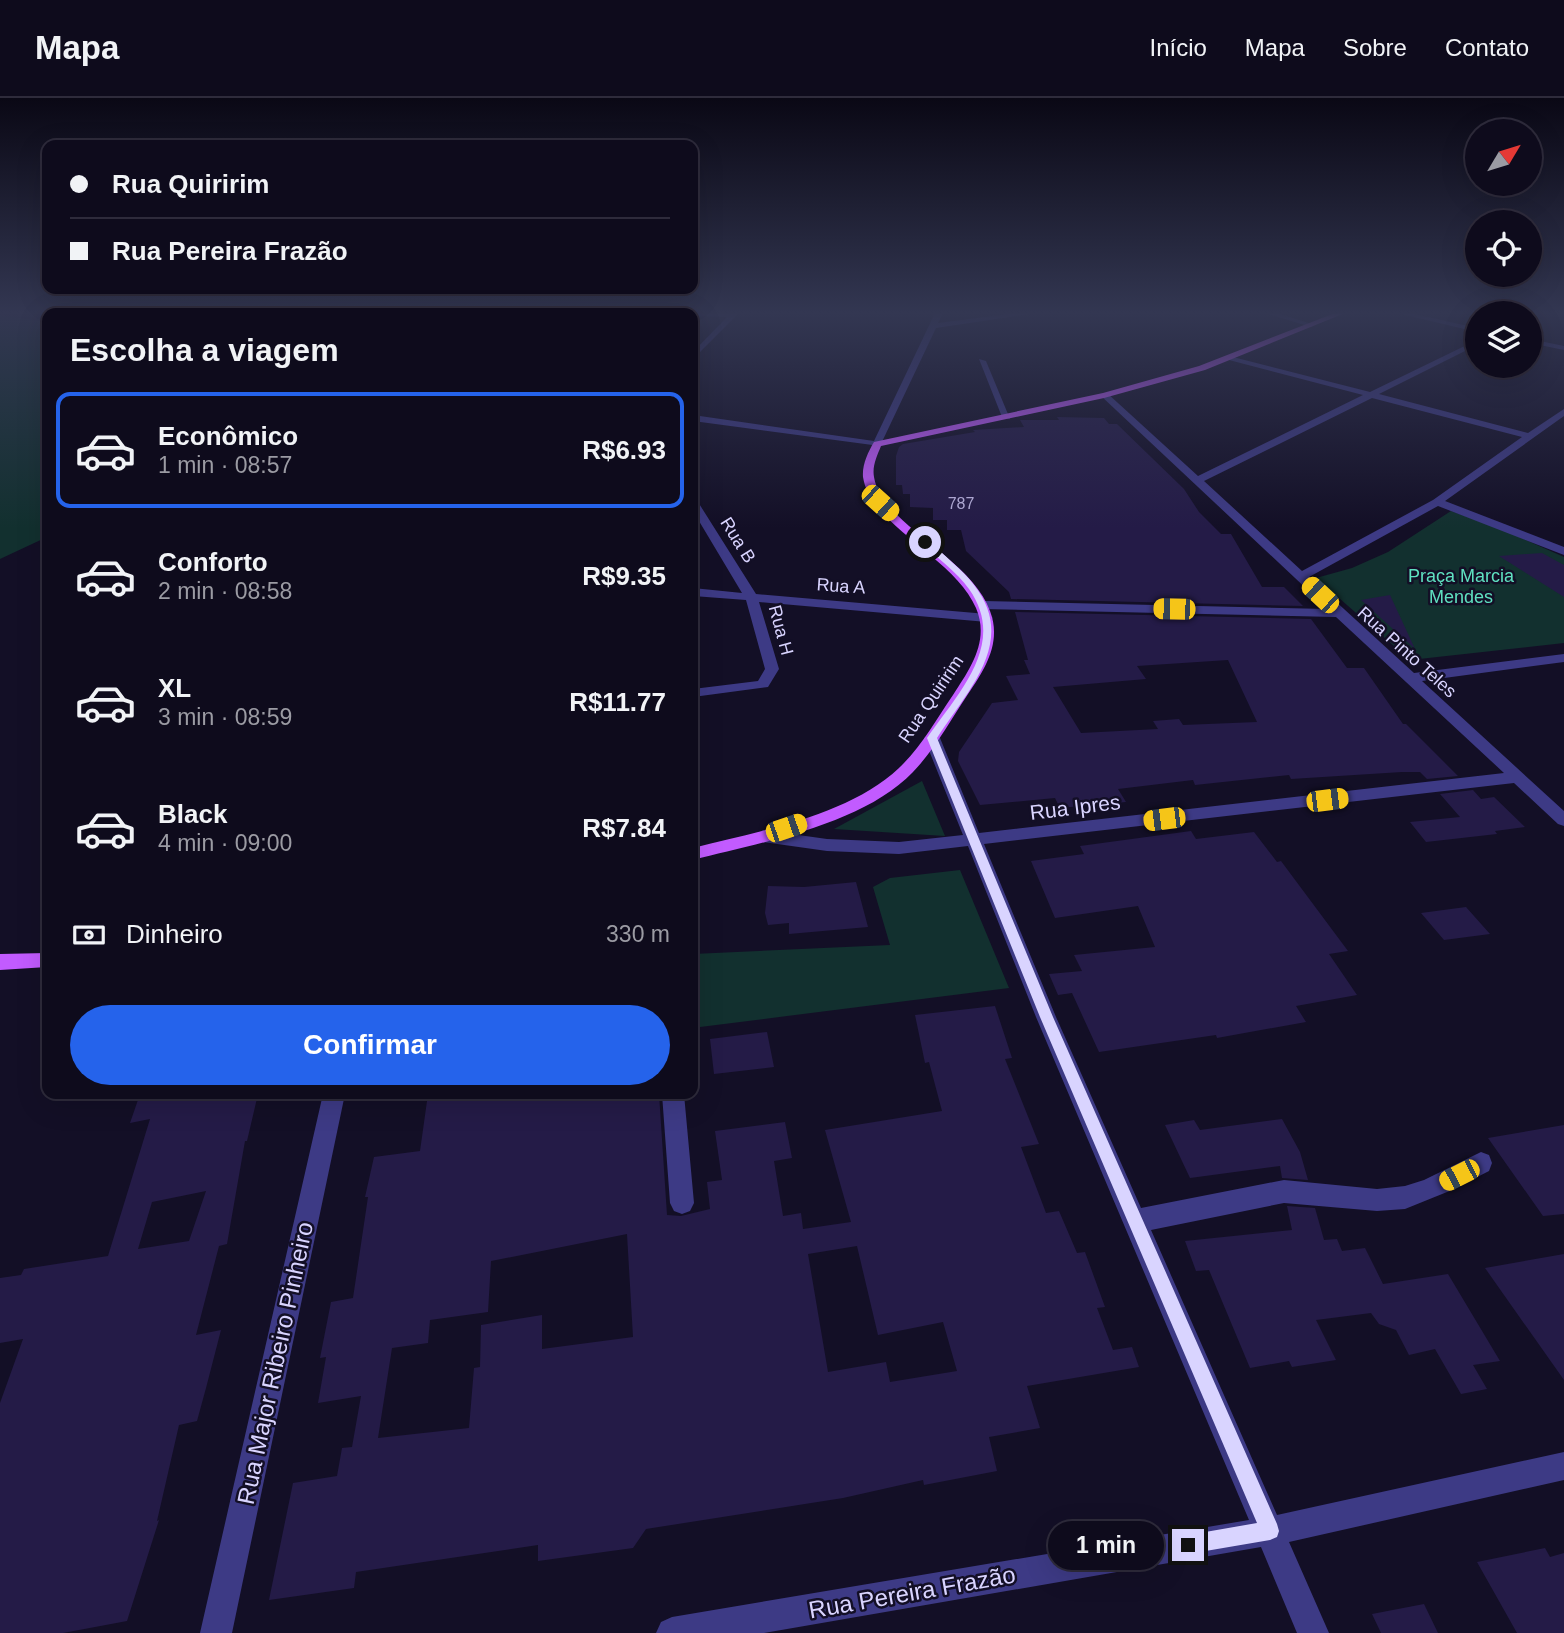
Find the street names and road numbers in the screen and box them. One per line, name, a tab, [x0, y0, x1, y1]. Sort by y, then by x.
street label: Rua B	[716, 513, 760, 567]
street label: Rua A	[816, 574, 866, 598]
street label: Rua Pinto Teles	[1354, 602, 1460, 702]
street label: Rua H	[765, 603, 797, 657]
street label: Rua Quiririm	[894, 652, 968, 746]
street label: Rua Ipres	[1028, 790, 1122, 824]
street label: Rua Major Ribeiro Pinheiro	[232, 1219, 318, 1507]
street label: Rua Pereira Frazão	[807, 1561, 1017, 1623]

